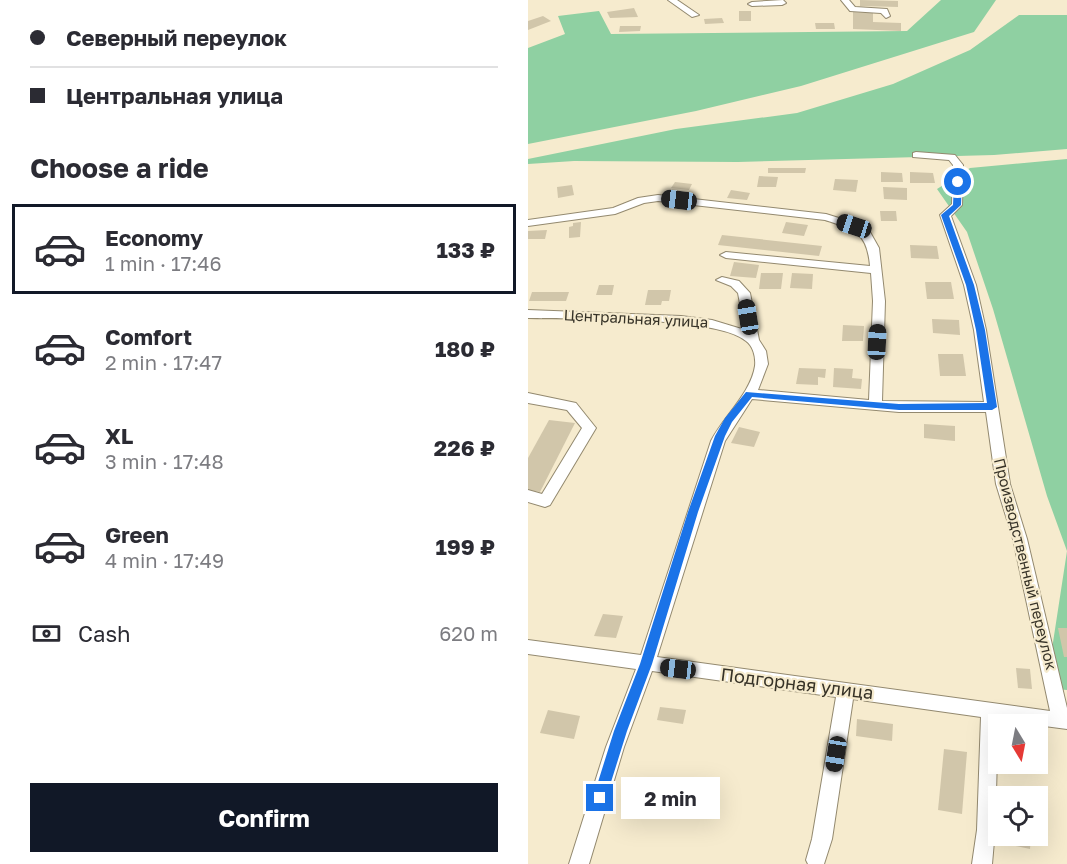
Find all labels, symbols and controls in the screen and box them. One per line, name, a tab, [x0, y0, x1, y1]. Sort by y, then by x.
text: Северный переулок	[66, 24, 287, 51]
text: Центральная улица	[66, 82, 283, 109]
text: Choose a ride	[30, 152, 209, 184]
route start	[944, 168, 971, 195]
car	[660, 189, 698, 211]
car	[834, 212, 874, 240]
icon: car	[33, 222, 87, 276]
text: Economy	[105, 224, 203, 251]
text: 133 ₽	[436, 236, 495, 263]
text: 1 min · 17:46	[105, 251, 222, 275]
car	[736, 298, 760, 336]
street label: Центральная улица	[563, 305, 709, 331]
icon: car	[33, 321, 87, 375]
text: Comfort	[105, 323, 192, 350]
car	[867, 324, 887, 360]
text: 180 ₽	[435, 335, 495, 362]
text: 2 min · 17:47	[105, 350, 222, 374]
icon: car	[33, 420, 87, 474]
text: XL	[105, 422, 133, 449]
text: 226 ₽	[434, 434, 495, 461]
text: 3 min · 17:48	[105, 449, 224, 473]
street label: Производственный переулок	[991, 456, 1061, 672]
icon: car	[33, 519, 87, 573]
text: Green	[105, 521, 169, 548]
text: 199 ₽	[435, 533, 495, 560]
text: 4 min · 17:49	[105, 548, 224, 572]
icon: cash	[30, 617, 63, 650]
text: Cash	[78, 620, 131, 647]
text: 620 m	[439, 621, 498, 645]
car	[659, 658, 697, 680]
street label: Подгорная улица	[720, 663, 875, 703]
north arrow	[988, 714, 1048, 774]
map controls	[988, 714, 1048, 846]
car	[824, 735, 848, 773]
callout: 2 min	[621, 777, 720, 819]
button: Confirm	[30, 783, 498, 852]
route end	[586, 784, 613, 811]
text: 2 min	[644, 786, 697, 810]
button: locate	[988, 786, 1048, 846]

